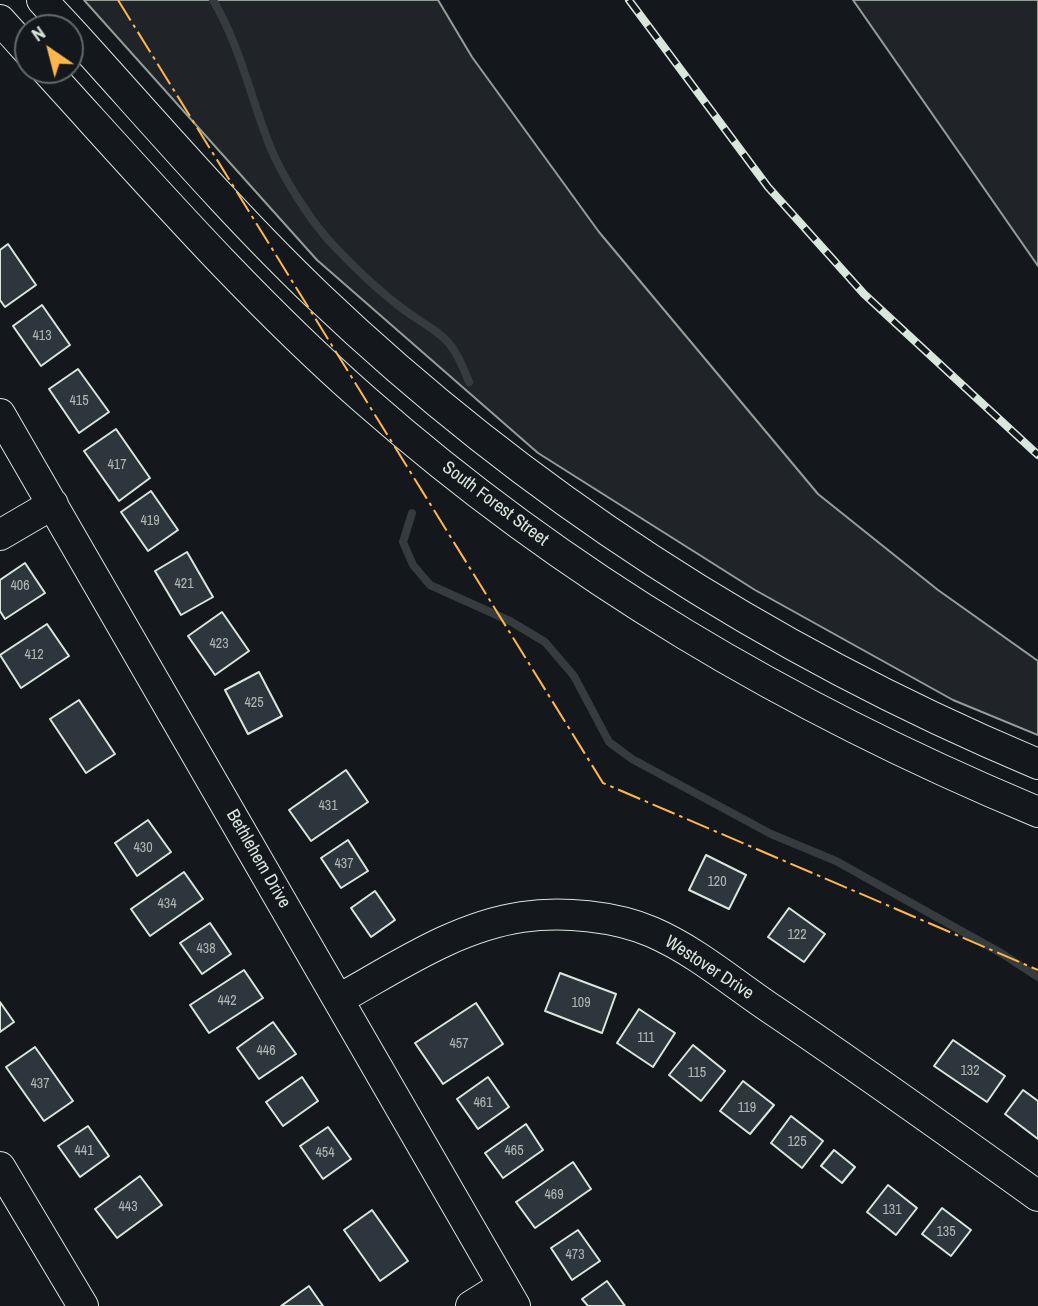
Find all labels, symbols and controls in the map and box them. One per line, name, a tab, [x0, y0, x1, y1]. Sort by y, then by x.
north arrow	[14, 14, 84, 84]
text: N	[26, 20, 50, 47]
house number: 413	[32, 328, 52, 344]
house number: 415	[69, 393, 89, 409]
house number: 417	[107, 457, 127, 473]
street label: South Forest Street	[438, 457, 552, 551]
house number: 419	[140, 513, 160, 529]
house number: 421	[174, 576, 194, 592]
house number: 406	[10, 578, 30, 594]
house number: 423	[209, 636, 229, 652]
house number: 412	[24, 647, 44, 663]
house number: 425	[244, 695, 264, 711]
house number: 431	[318, 798, 338, 814]
street label: Bethlehem Drive	[221, 806, 295, 912]
house number: 430	[133, 840, 153, 856]
house number: 437	[334, 856, 354, 872]
house number: 120	[707, 874, 727, 890]
house number: 434	[157, 896, 177, 912]
house number: 122	[787, 927, 807, 943]
street label: Westover Drive	[661, 931, 757, 1005]
house number: 438	[196, 941, 216, 957]
house number: 442	[217, 993, 237, 1009]
house number: 109	[571, 995, 591, 1011]
house number: 111	[637, 1030, 655, 1046]
house number: 457	[449, 1036, 469, 1052]
house number: 446	[256, 1043, 276, 1059]
house number: 132	[960, 1063, 980, 1079]
house number: 115	[688, 1065, 706, 1081]
house number: 437	[30, 1076, 50, 1092]
house number: 461	[473, 1095, 493, 1111]
house number: 119	[738, 1100, 756, 1116]
house number: 125	[787, 1134, 807, 1150]
house number: 441	[74, 1143, 94, 1159]
house number: 465	[504, 1143, 524, 1159]
house number: 454	[315, 1145, 335, 1161]
house number: 469	[544, 1187, 564, 1203]
house number: 443	[118, 1199, 138, 1215]
house number: 131	[882, 1202, 902, 1218]
house number: 135	[936, 1224, 956, 1240]
house number: 473	[565, 1247, 585, 1263]

